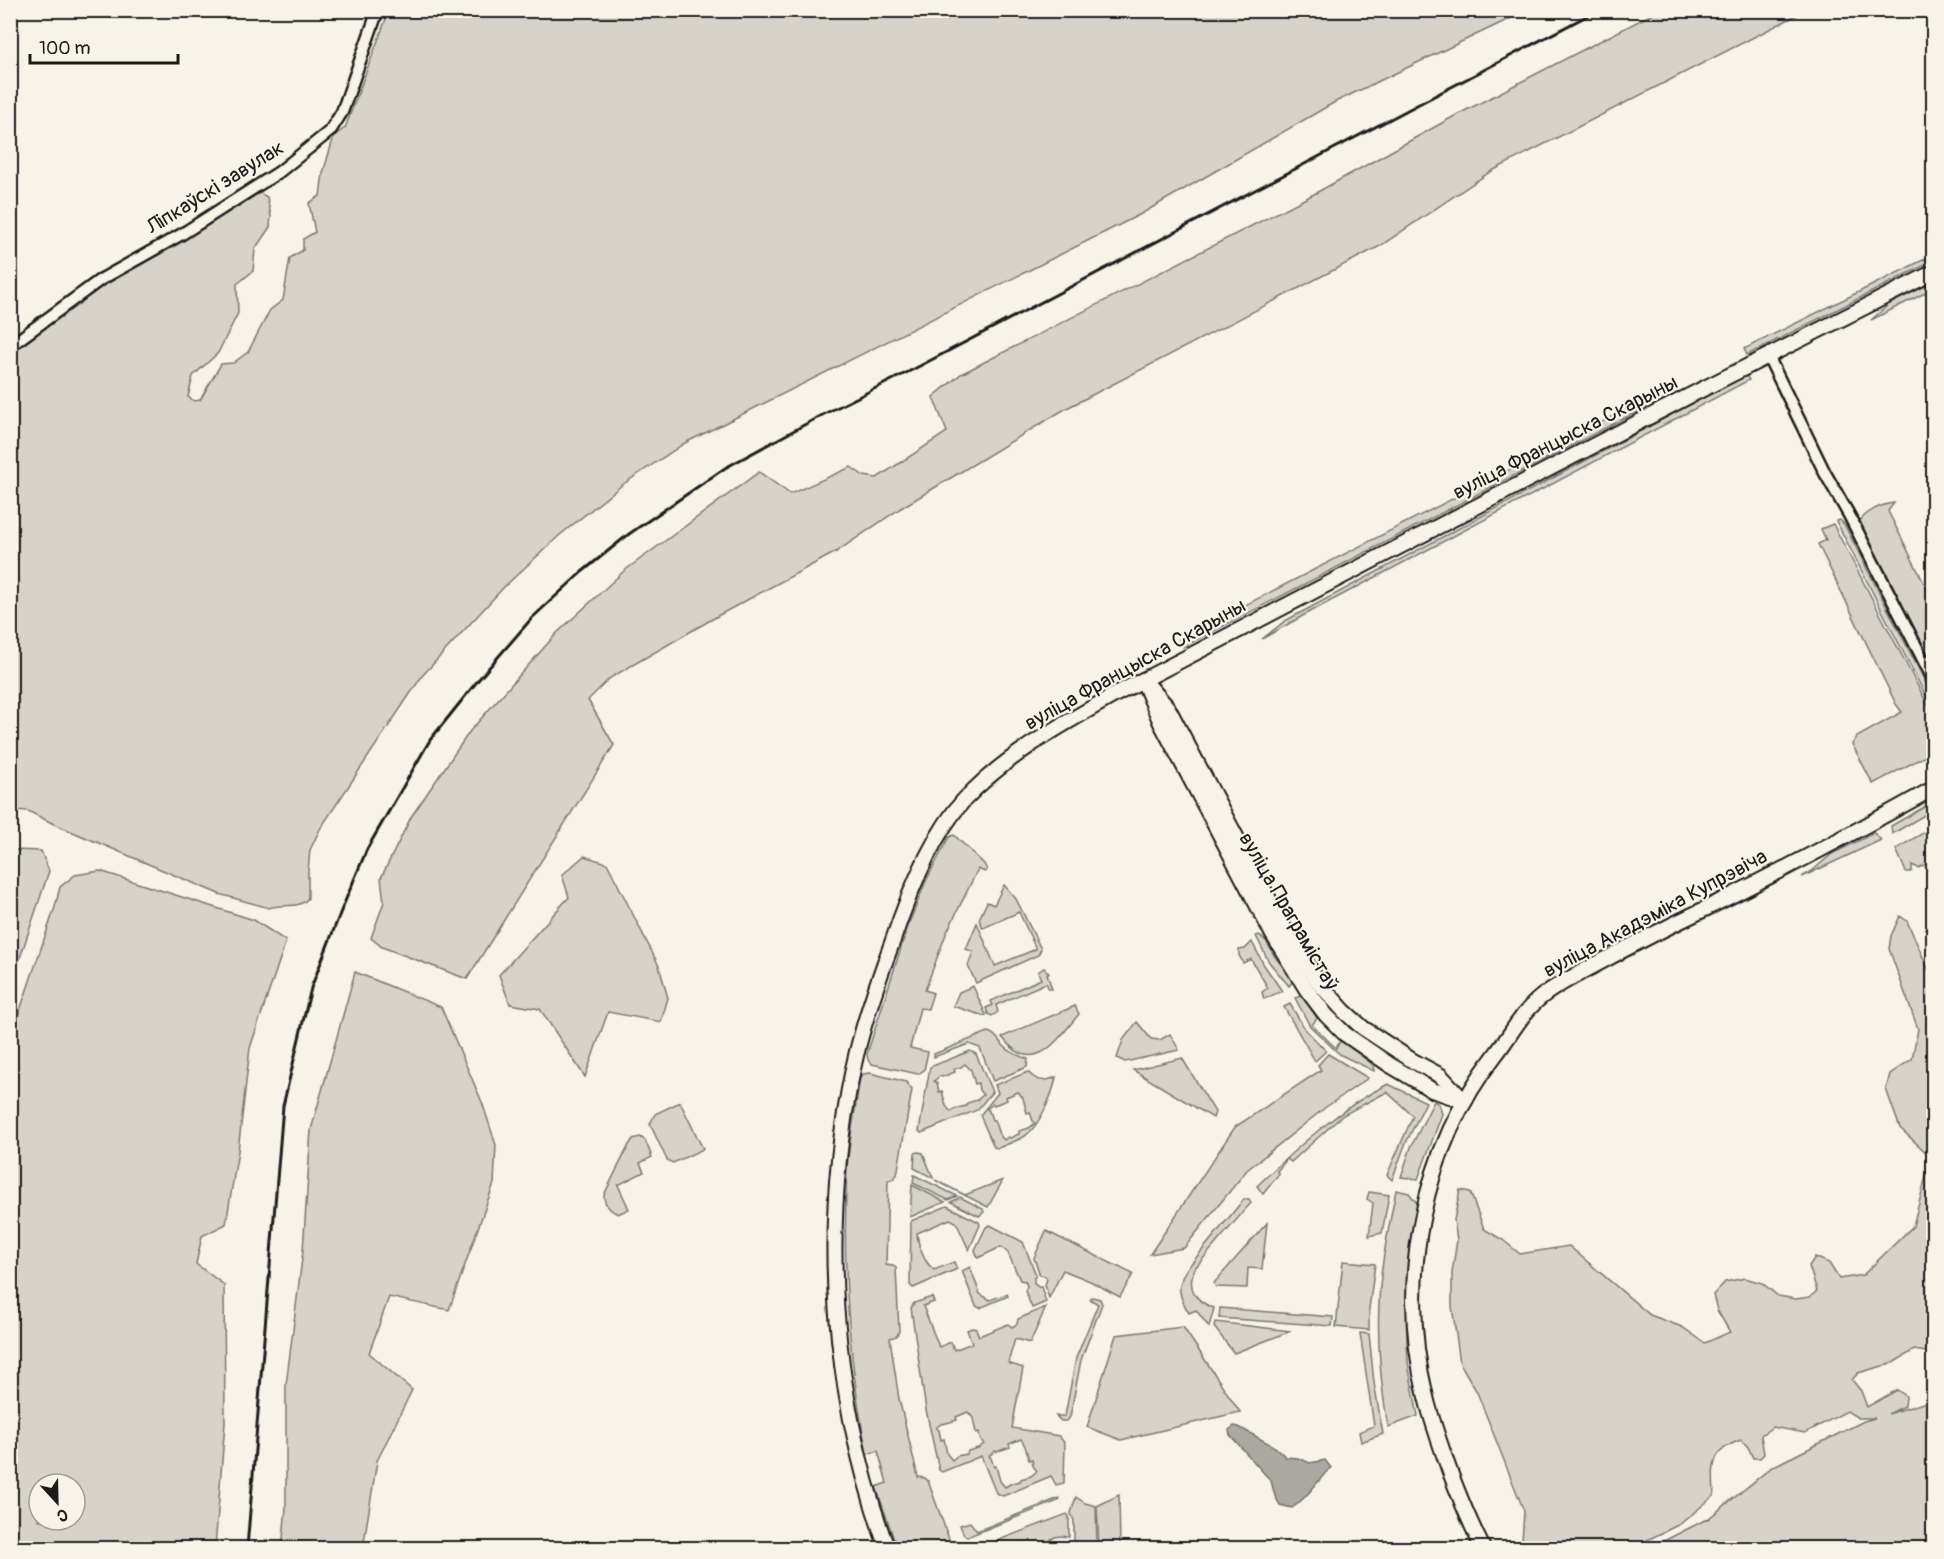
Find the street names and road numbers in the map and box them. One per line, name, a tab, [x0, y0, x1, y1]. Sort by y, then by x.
street label: Ліпкаўскі завулак	[141, 134, 289, 241]
street label: вуліца Францыска Скарыны	[1448, 369, 1682, 506]
street label: вуліца Францыска Скарыны	[1020, 592, 1251, 737]
street label: вуліца Праграмістаў	[1232, 827, 1345, 995]
street label: вуліца Акадэміка Купрэвіча	[1539, 843, 1772, 984]

